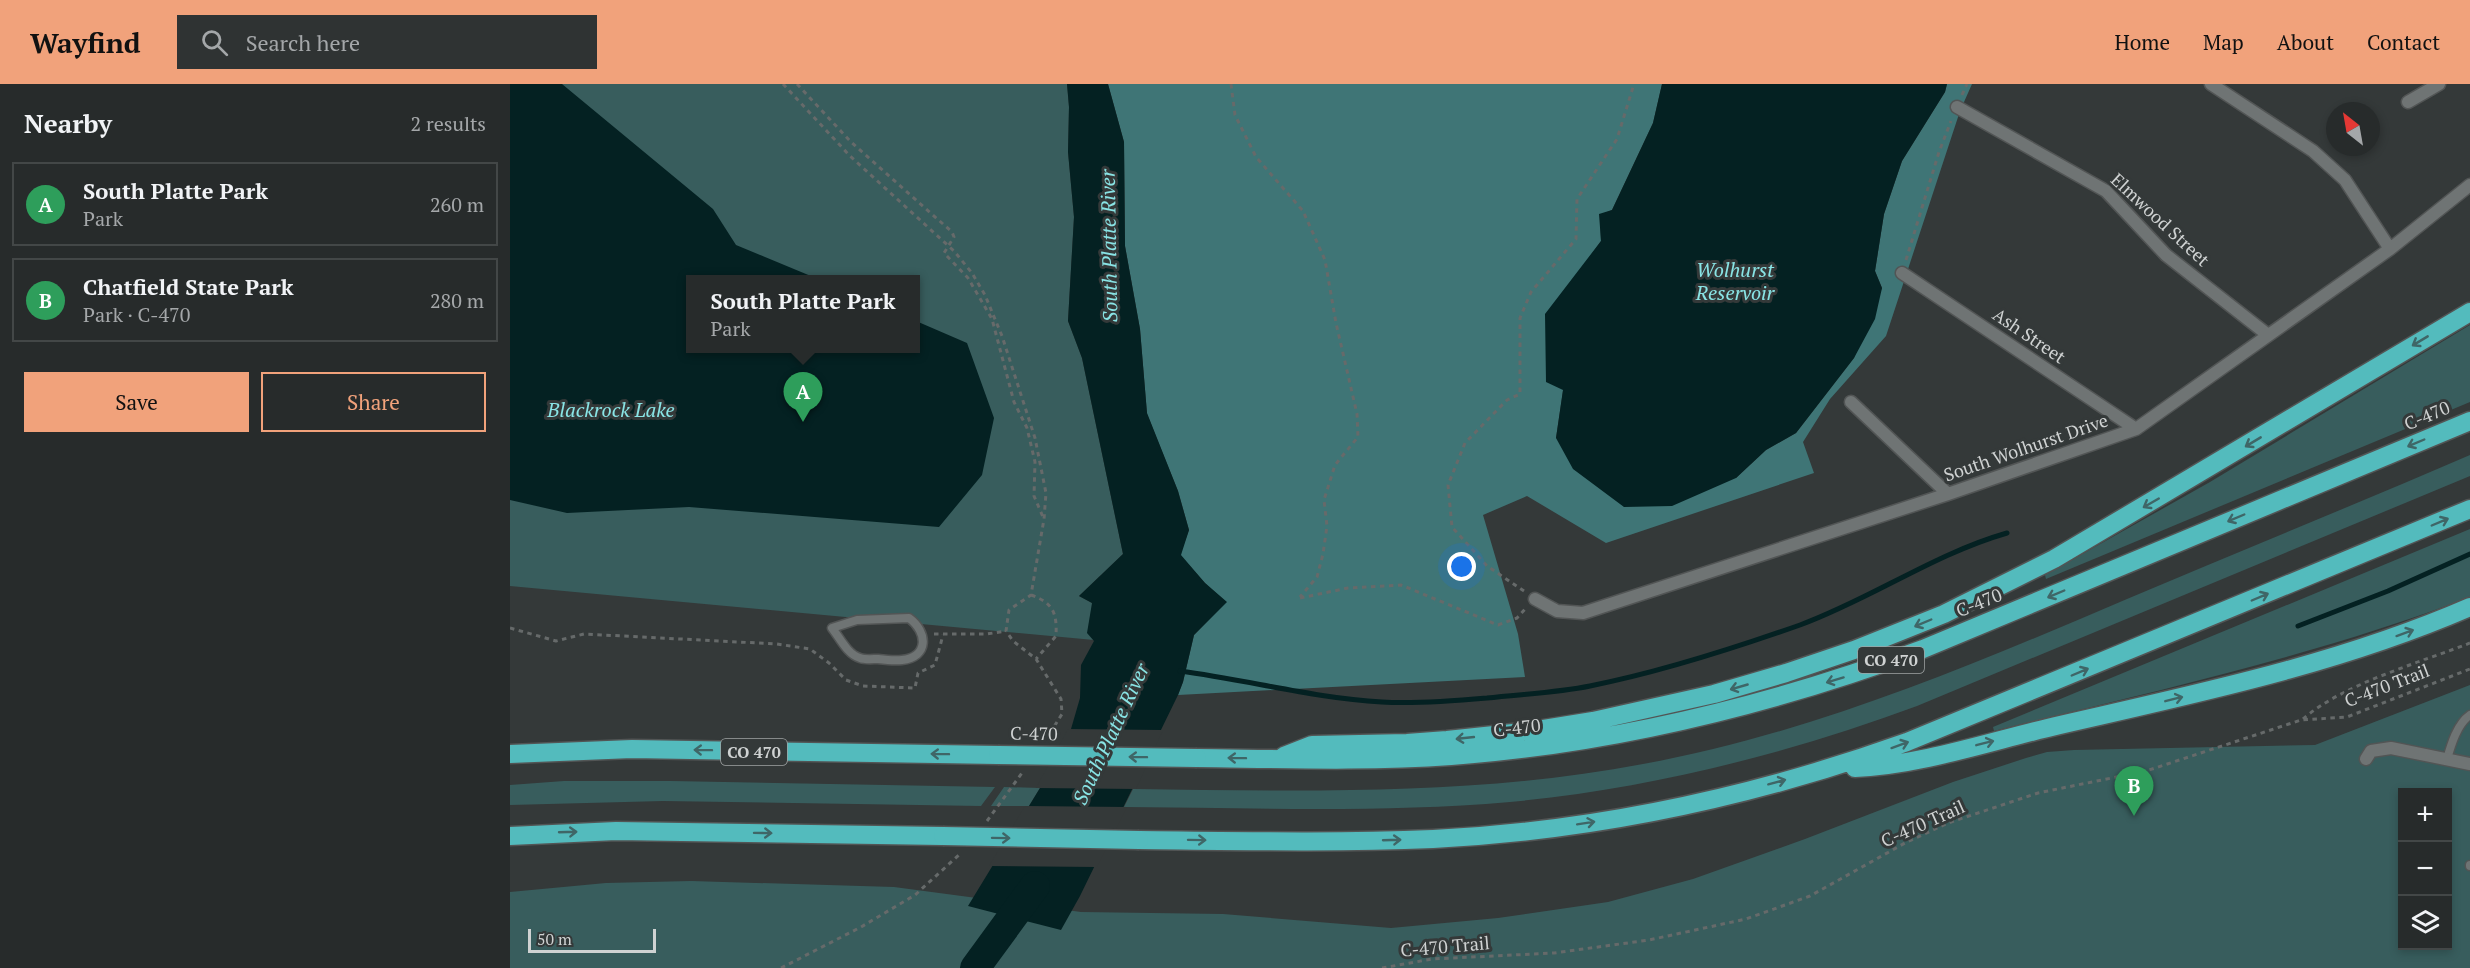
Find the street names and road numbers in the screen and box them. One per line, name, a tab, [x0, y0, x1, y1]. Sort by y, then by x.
street label: Elmwood Street	[2106, 167, 2215, 271]
street label: Ash Street	[1988, 302, 2071, 369]
street label: C-470	[2400, 395, 2453, 435]
street label: South Wolhurst Drive	[1940, 408, 2111, 486]
street label: C-470	[1952, 582, 2005, 622]
road number: CO 470	[1858, 647, 1924, 673]
street label: C-470 Trail	[2341, 658, 2433, 712]
street label: C-470	[1492, 712, 1542, 742]
street label: C-470	[1010, 721, 1058, 745]
road number: CO 470	[721, 739, 787, 765]
street label: C-470 Trail	[1877, 794, 1968, 852]
street label: C-470 Trail	[1399, 930, 1490, 962]

